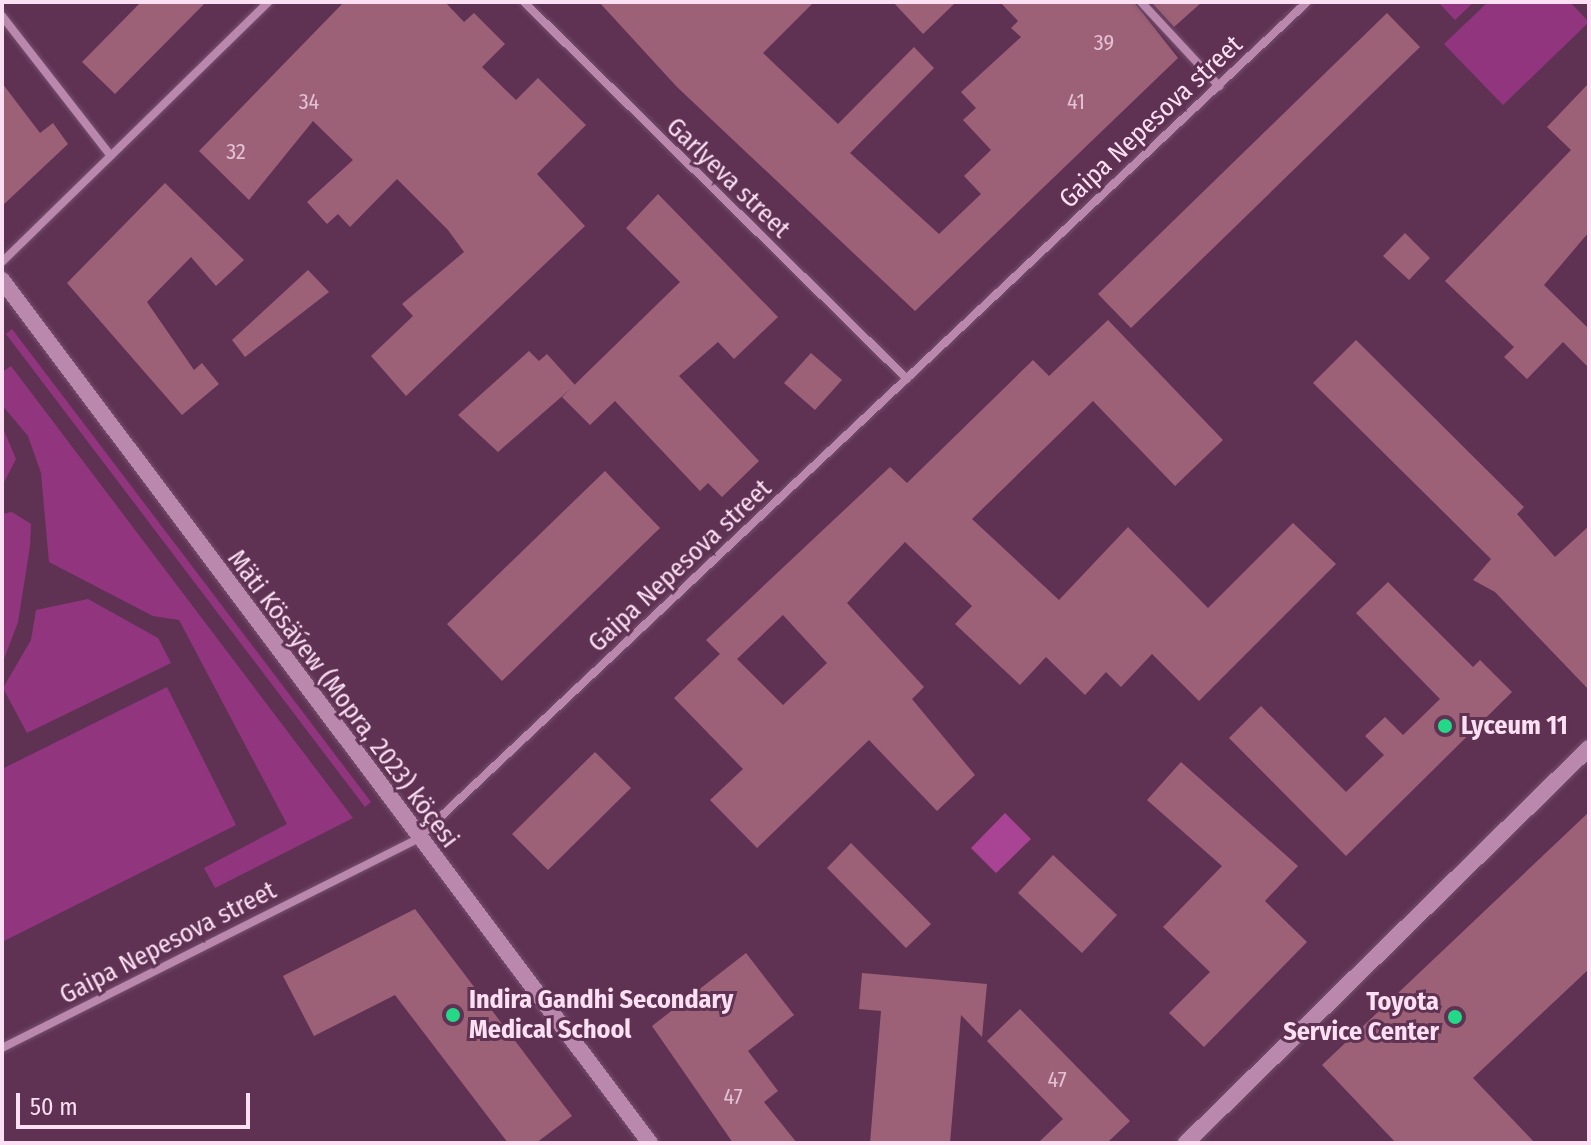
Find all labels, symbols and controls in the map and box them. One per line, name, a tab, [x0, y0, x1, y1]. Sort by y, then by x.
street label: Gaipa Nepesova street	[1053, 29, 1249, 215]
house number: 39	[1094, 30, 1114, 56]
house number: 34	[299, 89, 319, 115]
house number: 41	[1067, 89, 1085, 115]
street label: Garlyeva street	[660, 111, 796, 245]
house number: 32	[226, 139, 246, 165]
street label: Gaipa Nepesova street	[582, 473, 778, 659]
street label: Mäti Kösäýew (Mopra, 2023) köçesi	[221, 544, 465, 854]
place label: Lyceum 11	[1461, 710, 1568, 742]
marker: Lyceum 11	[1436, 717, 1454, 735]
street label: Gaipa Nepesova street	[55, 875, 281, 1011]
place label: Indira Gandhi Secondary Medical School	[469, 984, 733, 1046]
place label: Toyota Service Center	[1283, 986, 1439, 1048]
marker: Indira Gandhi Secondary Medical School	[444, 1006, 462, 1024]
marker: Toyota Service Center	[1446, 1008, 1464, 1026]
house number: 47	[1047, 1067, 1067, 1093]
scale bar	[20, 1077, 254, 1127]
house number: 47	[723, 1084, 743, 1110]
text: 50 m	[30, 1093, 78, 1121]

